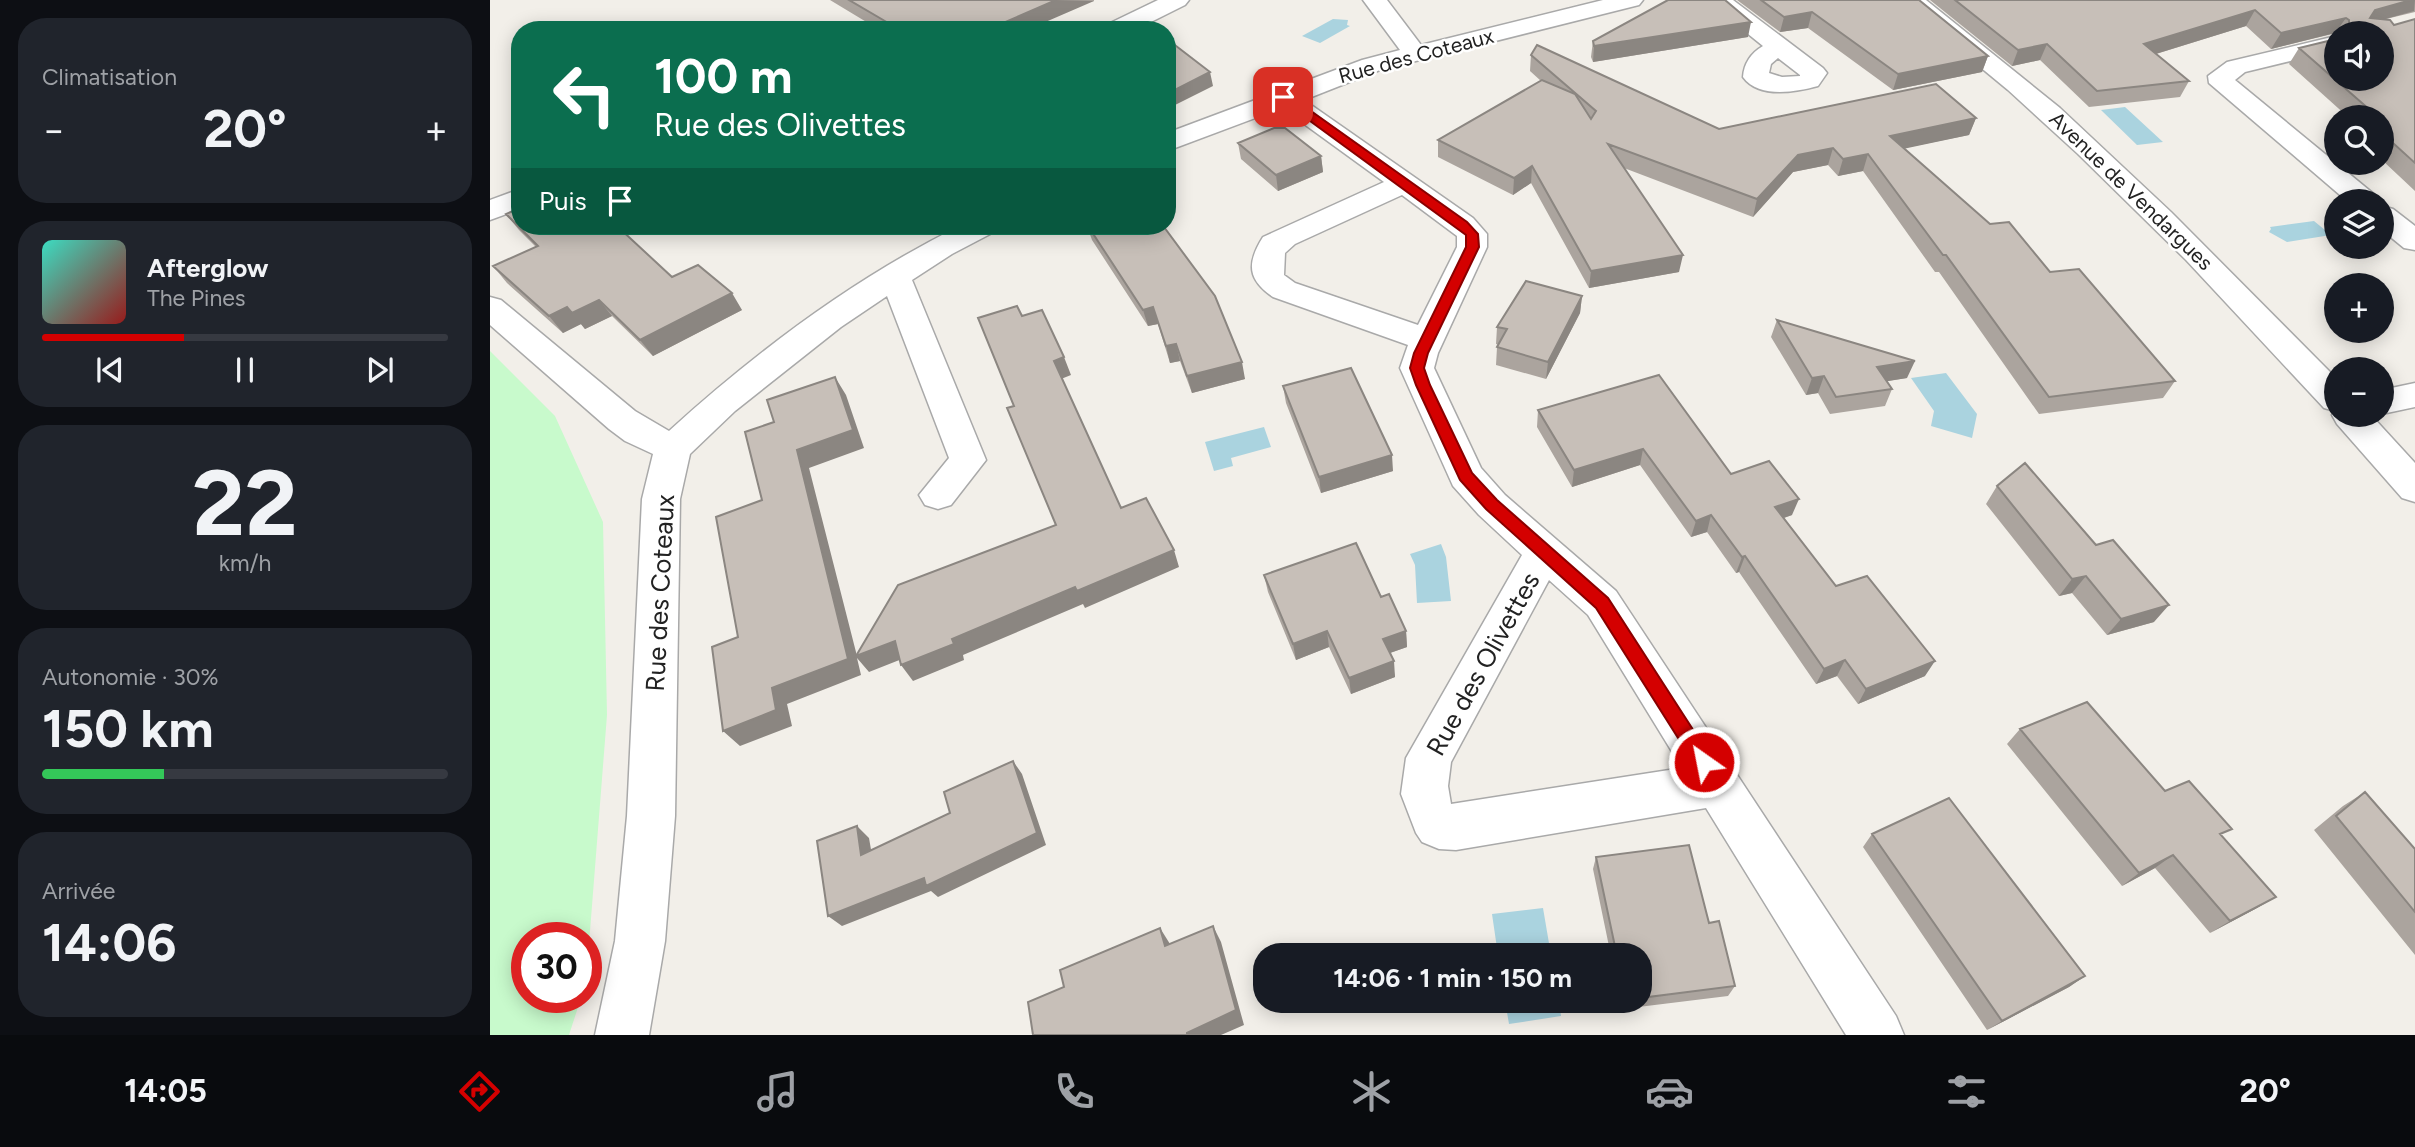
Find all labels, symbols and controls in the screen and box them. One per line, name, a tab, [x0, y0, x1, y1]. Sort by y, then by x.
map controls	[2324, 21, 2394, 427]
button: sound	[2324, 21, 2394, 91]
street label: Rue des Coteaux	[1336, 23, 1496, 88]
text: 100 m	[654, 46, 793, 105]
icon: left	[539, 49, 630, 140]
text: Climatisation	[42, 63, 177, 91]
pin	[1253, 67, 1313, 127]
icon: arrive	[1264, 78, 1302, 116]
text: 20°	[203, 98, 287, 160]
button: search	[2324, 105, 2394, 175]
text: Rue des Olivettes	[654, 106, 906, 144]
street label: Avenue de Vendargues	[2044, 106, 2218, 275]
text: −	[42, 107, 66, 153]
text: +	[424, 107, 448, 153]
icon: arrive	[601, 182, 639, 220]
text: Puis	[539, 185, 587, 217]
button: layers	[2324, 189, 2394, 259]
text: Afterglow	[147, 252, 269, 284]
button: +	[2324, 273, 2394, 343]
text: The Pines	[147, 284, 246, 312]
icon: previous	[91, 351, 129, 389]
icon: pause	[226, 351, 264, 389]
icon: next	[361, 351, 399, 389]
button: −	[2324, 357, 2394, 427]
text: 22	[192, 449, 298, 558]
street label: Rue des Coteaux	[639, 493, 681, 692]
text: km/h	[219, 549, 271, 577]
street label: Rue des Olivettes	[1419, 567, 1547, 761]
text: Autonomie · 30%	[42, 663, 219, 691]
text: 150 km	[42, 698, 214, 760]
position arrow	[1667, 725, 1741, 799]
text: Arrivée	[42, 877, 115, 905]
text: 14:06	[42, 912, 176, 974]
speed limit sign: 30	[511, 922, 602, 1013]
text: 14:06 · 1 min · 150 m	[1333, 962, 1572, 994]
icon: directions	[455, 1067, 504, 1116]
icon: music	[753, 1067, 802, 1116]
icon: phone	[1050, 1067, 1099, 1116]
icon: climate	[1347, 1067, 1396, 1116]
icon: car	[1645, 1067, 1694, 1116]
icon: filters	[1942, 1067, 1991, 1116]
text: 14:05	[124, 1072, 207, 1110]
text: 20°	[2239, 1072, 2291, 1110]

